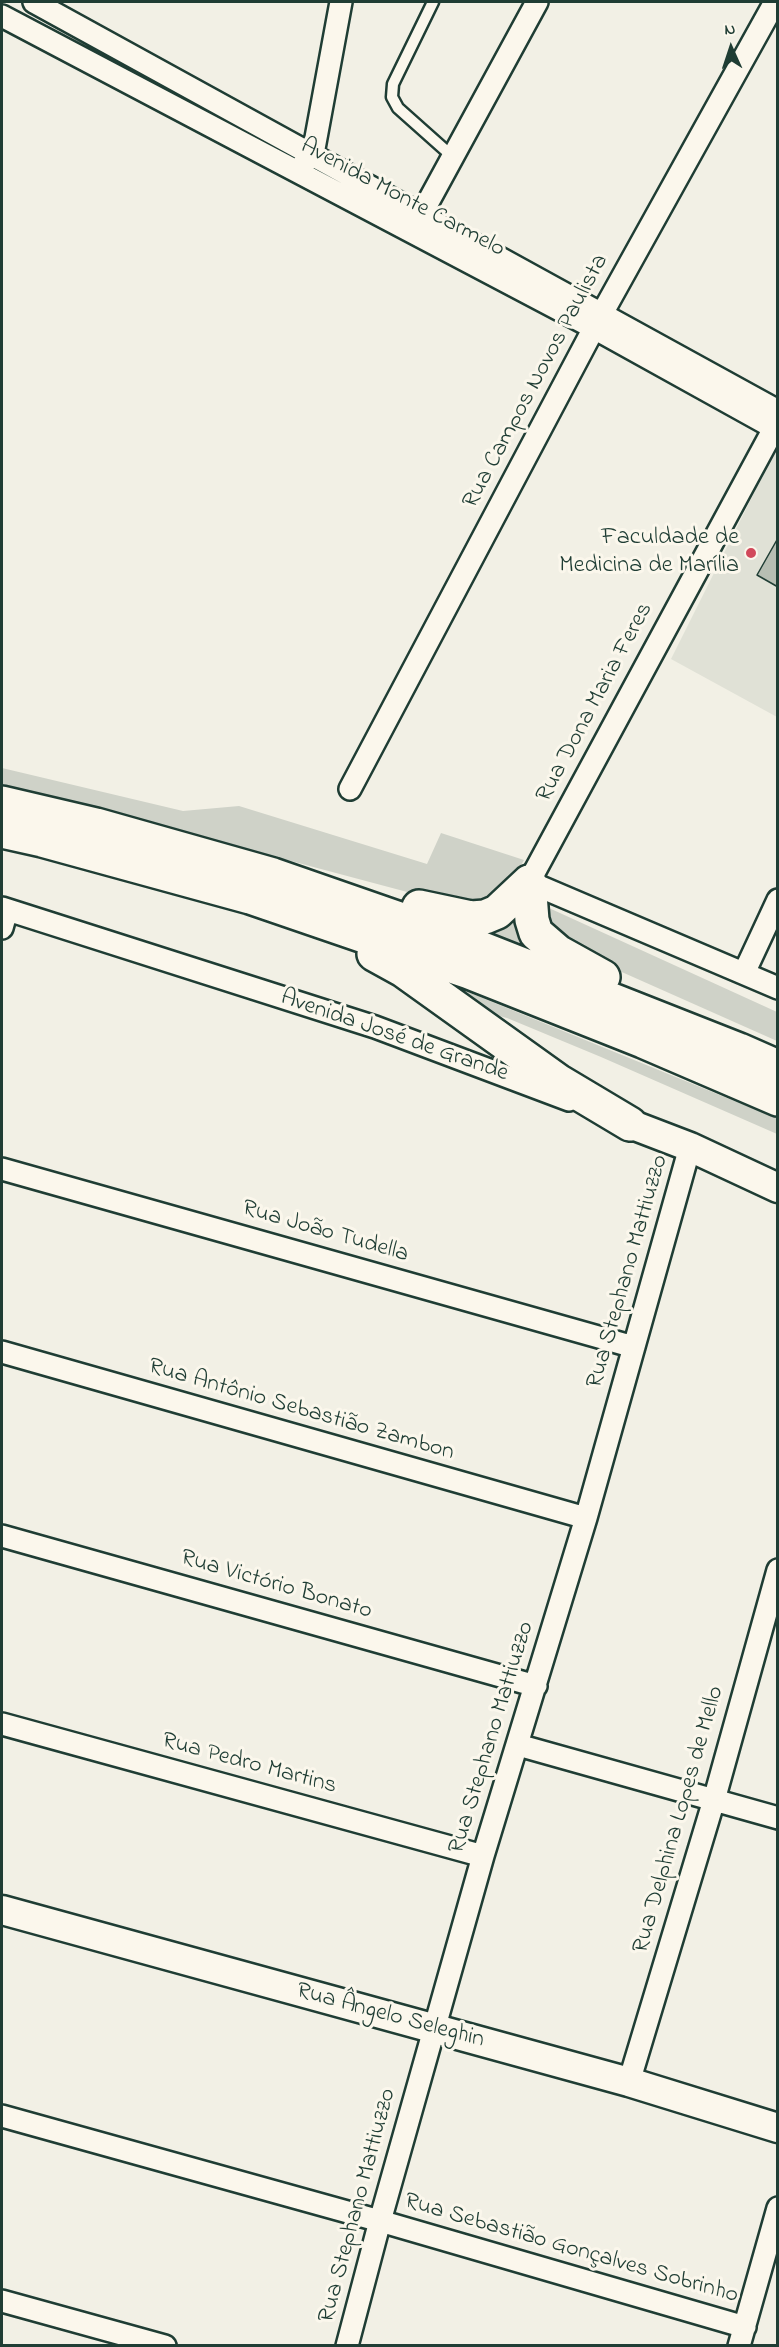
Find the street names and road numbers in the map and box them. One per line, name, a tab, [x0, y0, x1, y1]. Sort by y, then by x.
street label: Avenida Monte Carmelo	[295, 133, 509, 265]
street label: Rua Campos Novos Paulista	[458, 250, 616, 514]
street label: Rua Dona Maria Feres	[531, 598, 661, 808]
street label: Avenida José de Grande	[276, 984, 512, 1090]
street label: Rua Stephano Mattiuzzo	[582, 1152, 676, 1392]
street label: Rua João Tudella	[238, 1195, 412, 1271]
street label: Rua Antônio Sebastião Zambon	[145, 1353, 457, 1469]
street label: Rua Victório Bonato	[177, 1545, 375, 1627]
street label: Rua Stephano Mattiuzzo	[444, 1618, 542, 1858]
street label: Rua Delphina Lopes de Mello	[628, 1683, 732, 1957]
street label: Rua Pedro Martins	[158, 1728, 340, 1802]
street label: Rua Ângelo Seleghin	[293, 1978, 487, 2056]
street label: Rua Stephano Mattiuzzo	[314, 2086, 404, 2326]
street label: Rua Sebastião Gonçalves Sobrinho	[401, 2188, 741, 2312]

